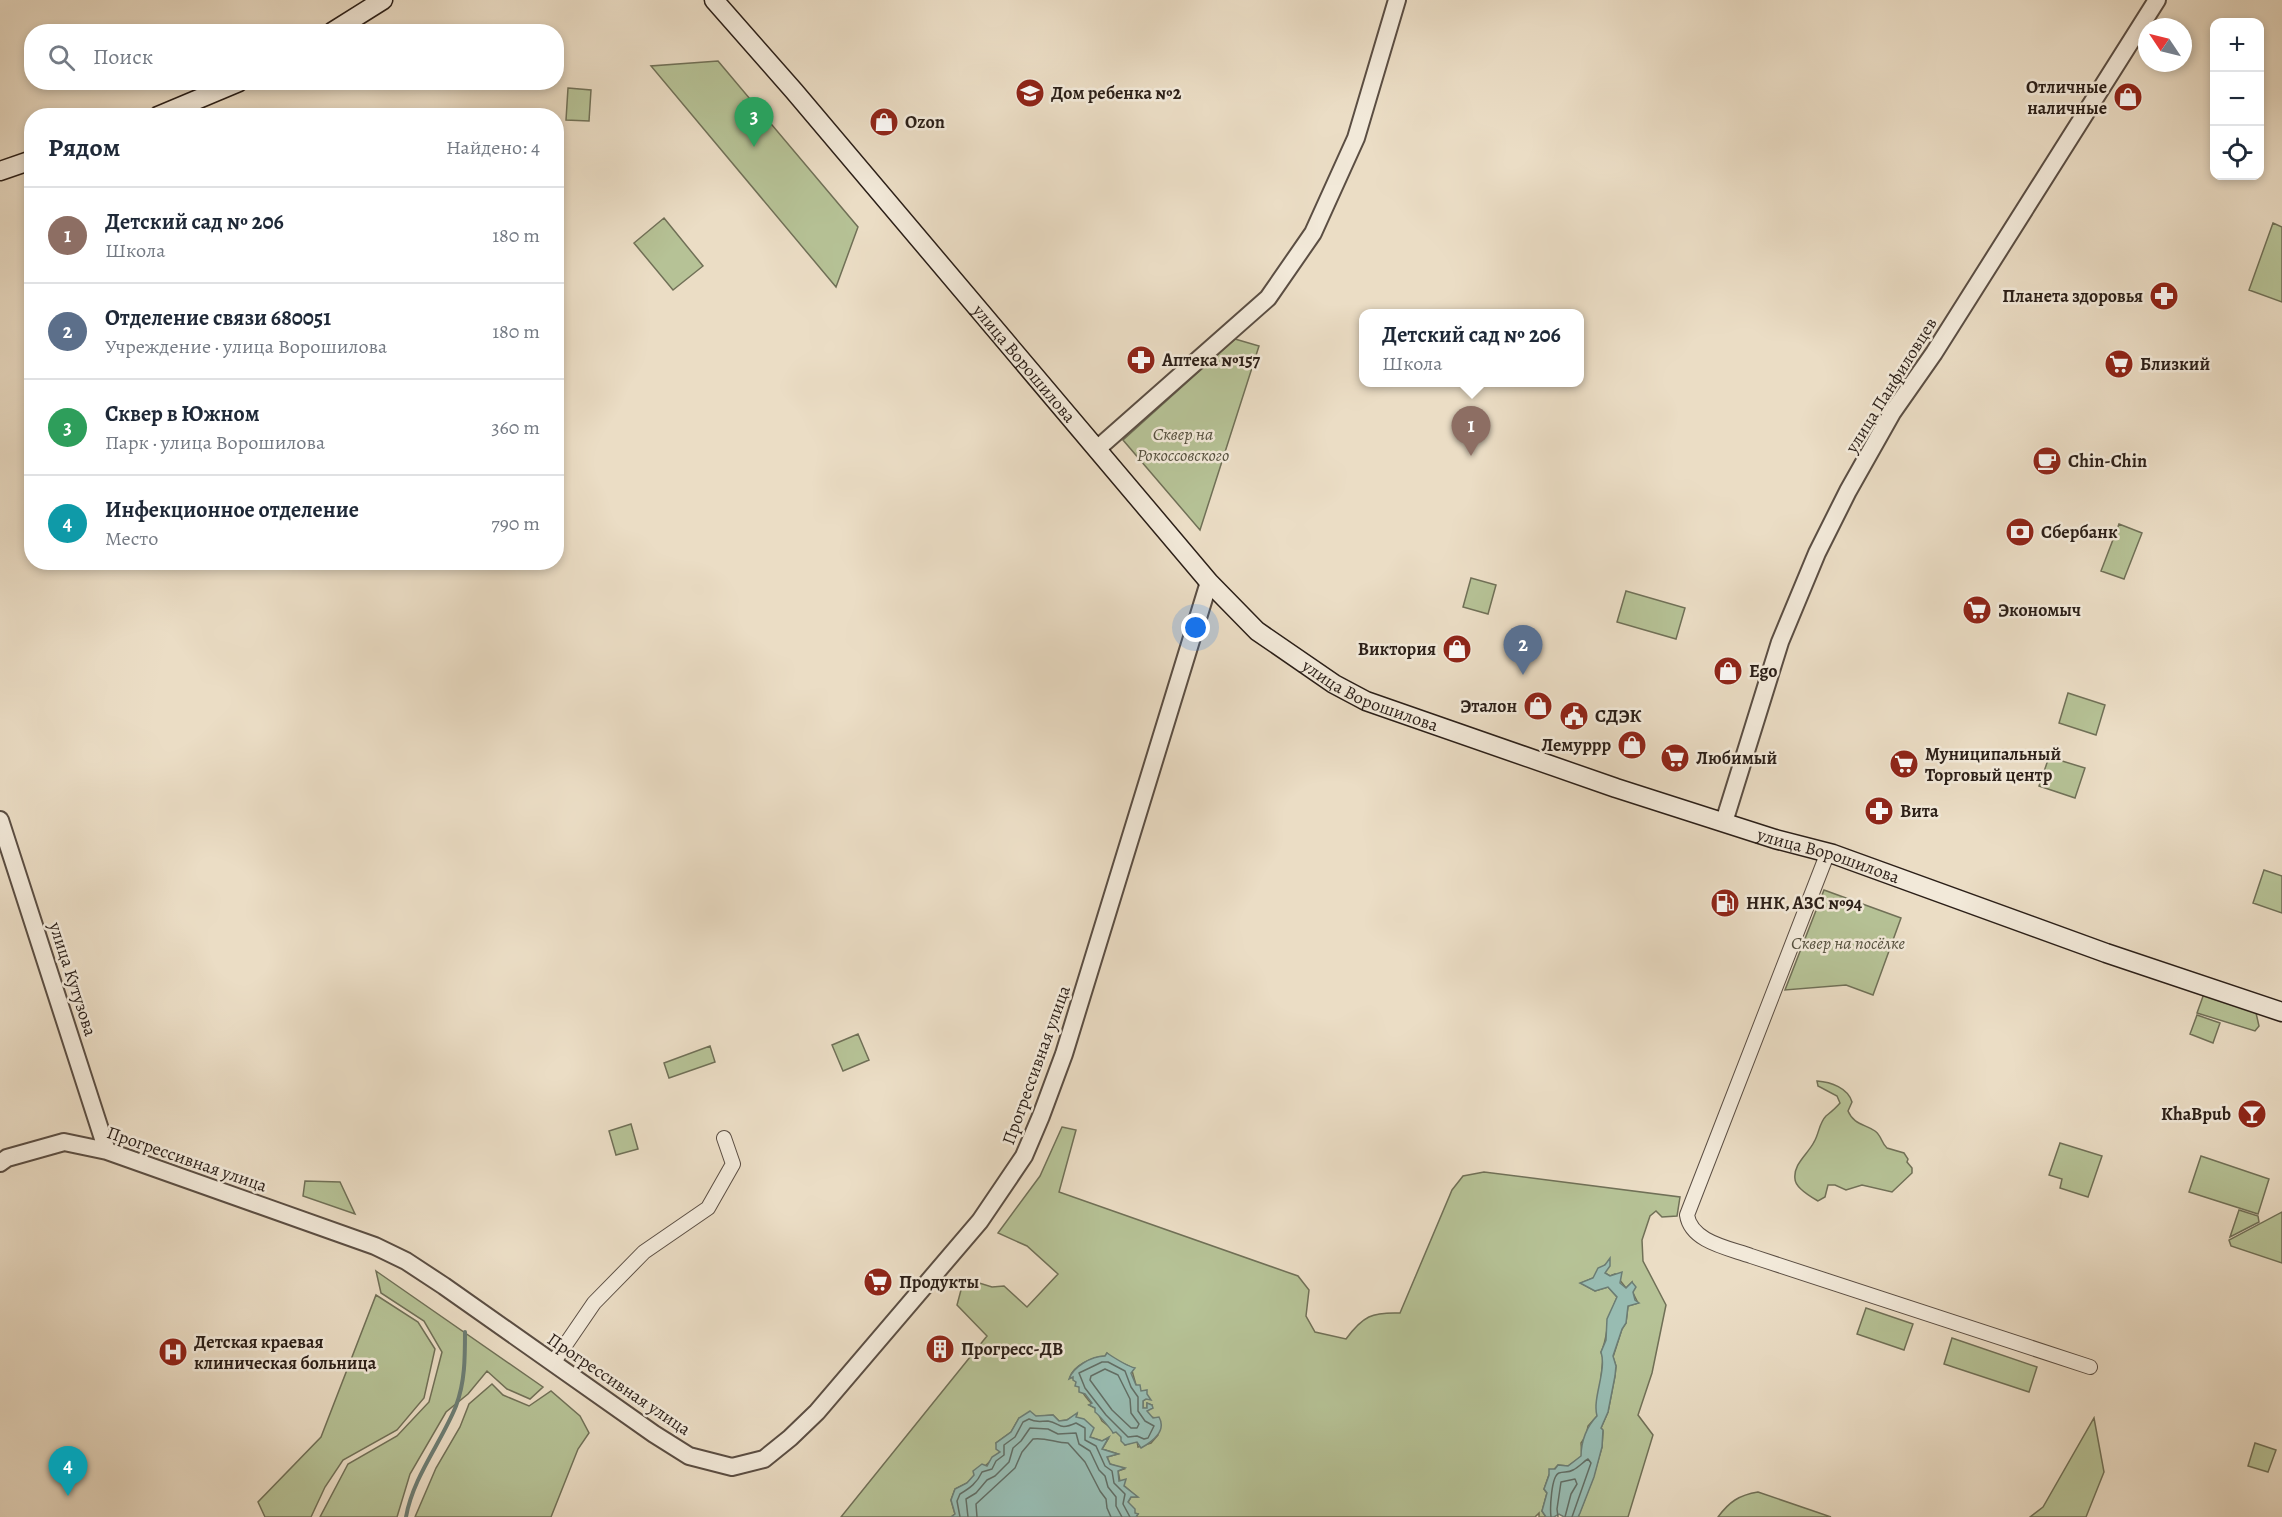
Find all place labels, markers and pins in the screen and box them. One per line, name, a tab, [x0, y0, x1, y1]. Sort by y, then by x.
place label: Отличные наличные	[2026, 75, 2107, 120]
school or university icon: Дом ребенка №2	[1014, 77, 1046, 109]
place label: Дом ребенка №2	[1051, 81, 1182, 105]
shop icon: Отличные наличные	[2112, 81, 2144, 113]
pin: 3	[734, 98, 774, 147]
shop icon: Ozon	[868, 106, 900, 138]
place label: Ozon	[905, 110, 945, 134]
pharmacy icon: Планета здоровья	[2148, 280, 2180, 312]
place label: Планета здоровья	[2002, 284, 2143, 308]
pharmacy icon: Аптека №157	[1125, 344, 1157, 376]
place label: Аптека №157	[1161, 348, 1261, 372]
supermarket icon: Близкий	[2103, 348, 2135, 380]
place label: Близкий	[2140, 352, 2210, 376]
pin: 1	[1452, 406, 1490, 456]
cafe icon: Chin-Chin	[2031, 445, 2063, 477]
place label: Chin-Chin	[2068, 449, 2147, 473]
bank icon: Сбербанк	[2004, 516, 2036, 548]
place label: Сбербанк	[2041, 520, 2118, 544]
supermarket icon: Экономыч	[1961, 594, 1993, 626]
place label: Экономыч	[1998, 598, 2081, 622]
pin: 2	[1504, 626, 1543, 675]
shop icon: Виктория	[1441, 633, 1473, 665]
place label: Виктория	[1358, 637, 1436, 661]
shop icon: Ego	[1712, 655, 1744, 687]
place label: Ego	[1749, 659, 1778, 683]
shop icon: Эталон	[1522, 690, 1554, 722]
place label: Эталон	[1460, 694, 1517, 718]
public building icon: СДЭК	[1558, 700, 1590, 732]
place label: СДЭК	[1595, 704, 1642, 728]
shop icon: Лемуррр	[1616, 729, 1648, 761]
place label: Лемуррр	[1541, 733, 1611, 757]
supermarket icon: Любимый	[1659, 742, 1691, 774]
place label: Муниципальный Торговый центр	[1925, 742, 2061, 787]
place label: Любимый	[1696, 746, 1778, 770]
supermarket icon: Муниципальный Торговый центр	[1888, 748, 1920, 780]
pharmacy icon: Вита	[1863, 795, 1895, 827]
place label: Вита	[1900, 799, 1939, 823]
fuel station icon: ННК, АЗС №94	[1709, 887, 1741, 919]
place label: ННК, АЗС №94	[1746, 891, 1863, 915]
bar icon: KhaBpub	[2236, 1098, 2268, 1130]
place label: KhaBpub	[2161, 1102, 2231, 1126]
supermarket icon: Продукты	[862, 1266, 894, 1298]
place label: Продукты	[899, 1270, 979, 1294]
place label: Детская краевая клиническая больница	[194, 1330, 377, 1375]
building icon: Прогресс-ДВ	[924, 1333, 956, 1365]
hospital icon: Детская краевая клиническая больница	[157, 1336, 189, 1368]
place label: Прогресс-ДВ	[961, 1337, 1063, 1361]
pin: 4	[48, 1446, 88, 1496]

